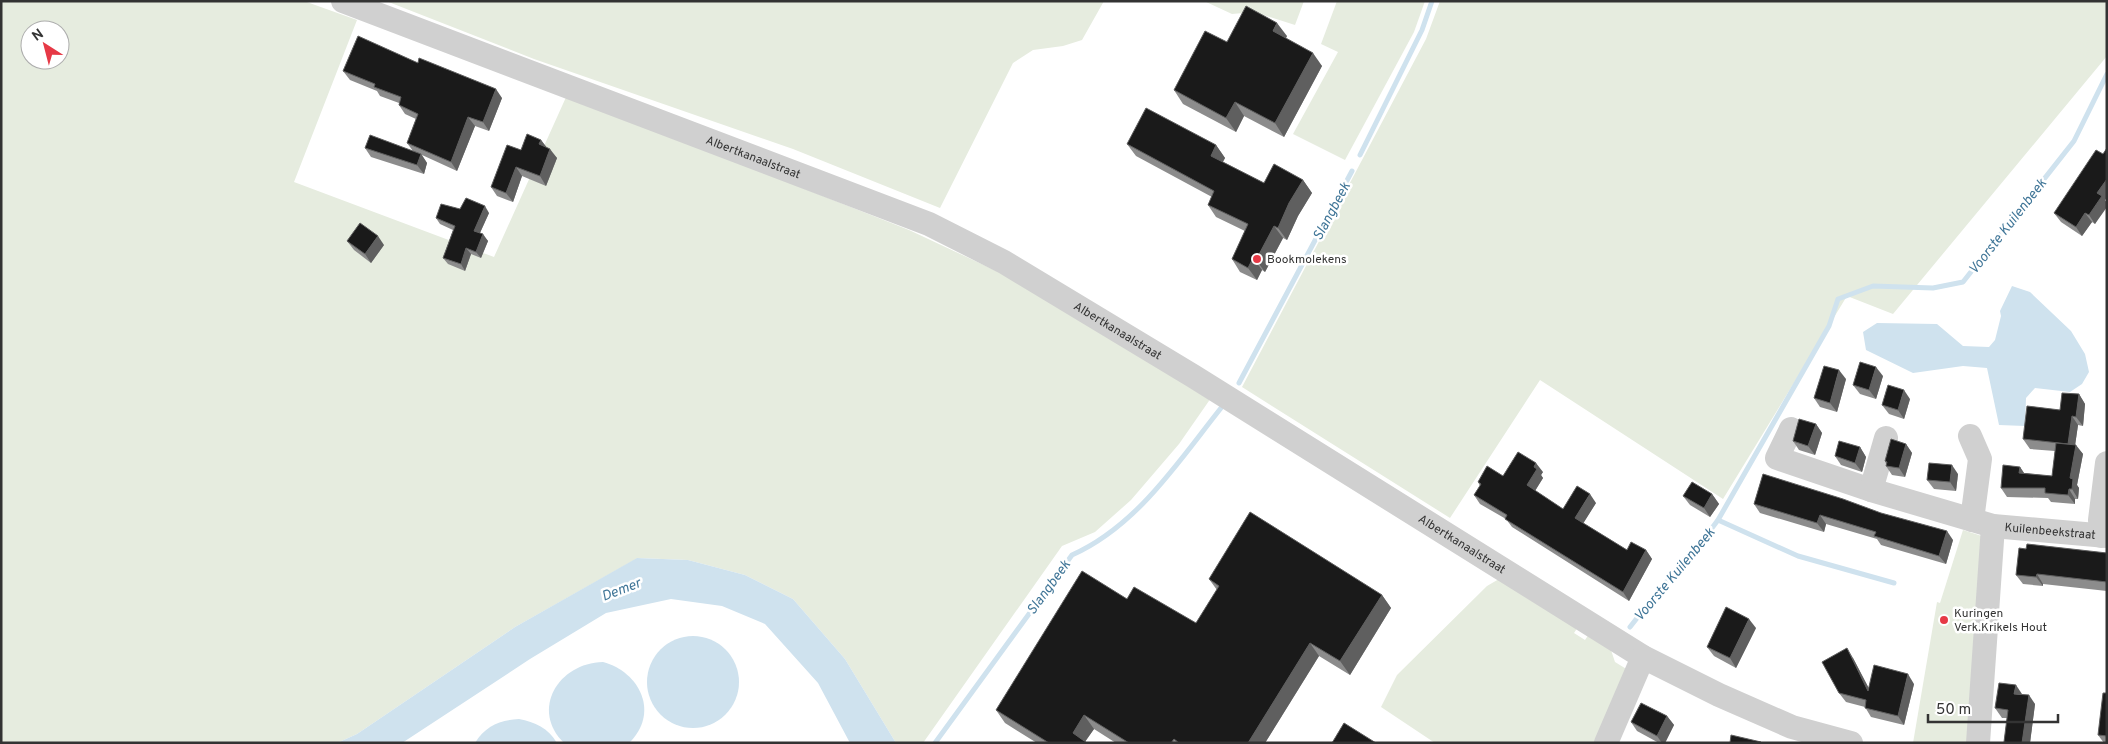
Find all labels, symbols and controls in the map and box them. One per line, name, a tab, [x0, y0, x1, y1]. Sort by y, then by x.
north arrow	[20, 20, 70, 70]
text: N	[29, 26, 47, 46]
street label: Albertkanaalstraat	[703, 133, 803, 183]
water label: Voorste Kuilenbeek	[1966, 175, 2051, 278]
water label: Slangbeek	[1310, 179, 1355, 244]
place label: Bookmolekens	[1267, 252, 1347, 268]
marker: Bookmolekens	[1251, 253, 1263, 265]
street label: Albertkanaalstraat	[1070, 299, 1164, 364]
street label: Albertkanaalstraat	[1415, 512, 1508, 578]
street label: Kuilenbeekstraat	[2004, 520, 2096, 544]
water label: Voorste Kuilenbeek	[1631, 524, 1720, 625]
water label: Slangbeek	[1024, 556, 1075, 619]
water label: Demer	[600, 575, 645, 606]
place label: Kuringen Verk.Krikels Hout	[1954, 606, 2047, 636]
marker: Kuringen Verk.Krikels Hout	[1938, 614, 1950, 626]
scale bar	[1928, 692, 2058, 724]
text: 50 m	[1936, 701, 1971, 720]

